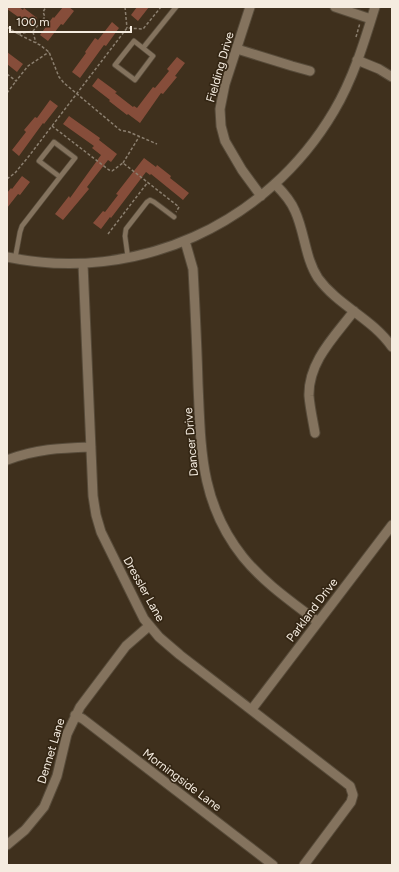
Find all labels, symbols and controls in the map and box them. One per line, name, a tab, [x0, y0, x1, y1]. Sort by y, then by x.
scale bar	[10, 8, 131, 34]
text: 100 m	[16, 15, 50, 29]
street label: Fielding Drive	[203, 30, 237, 104]
street label: Dancer Drive	[181, 407, 201, 477]
street label: Dressler Lane	[120, 554, 168, 624]
street label: Parkland Drive	[284, 575, 341, 645]
street label: Dennet Lane	[34, 716, 68, 786]
street label: Morningside Lane	[140, 746, 224, 814]

